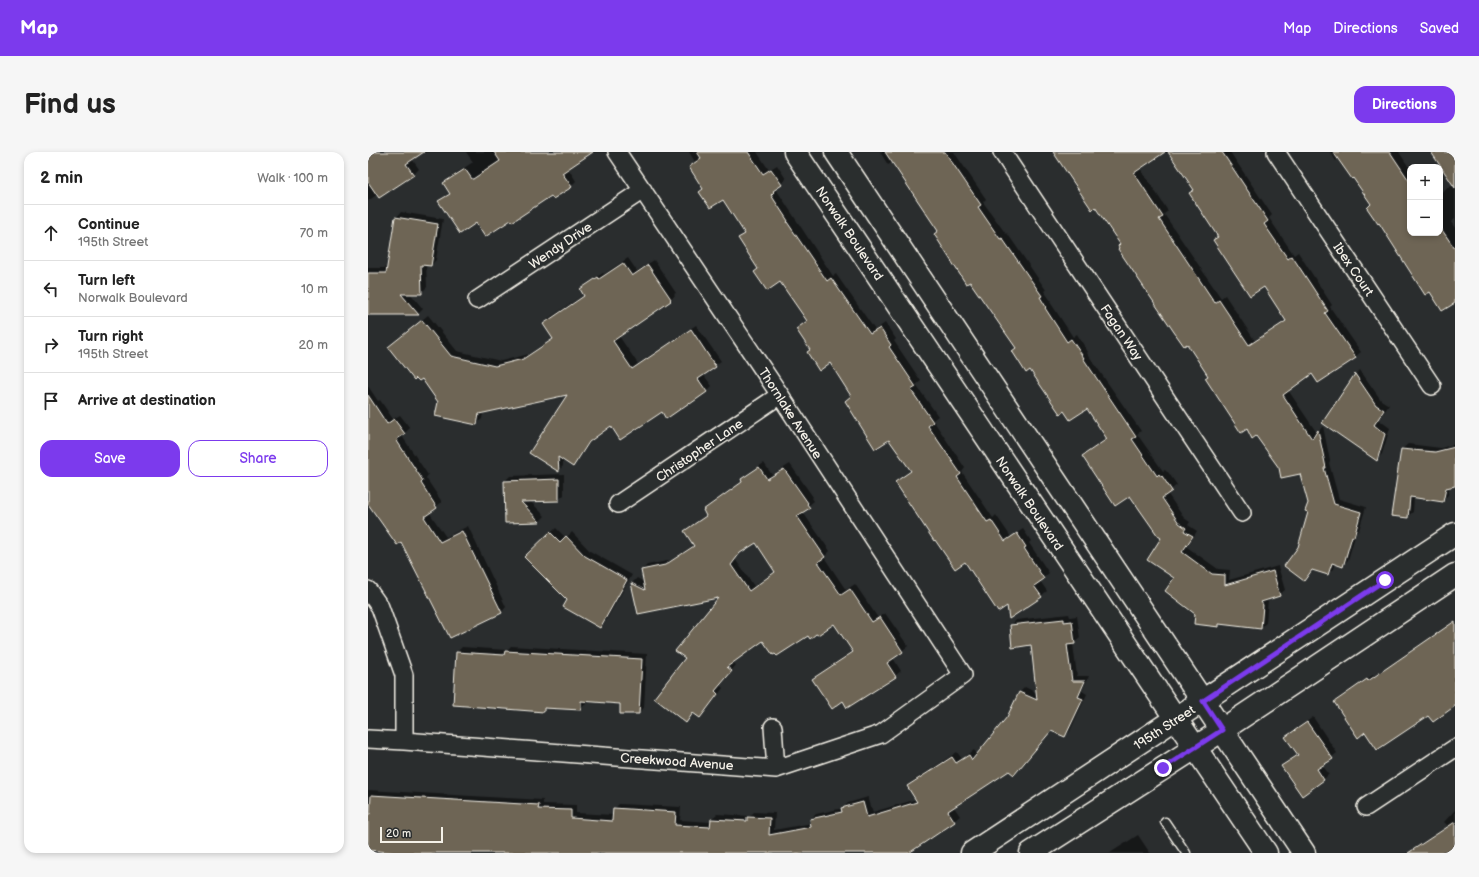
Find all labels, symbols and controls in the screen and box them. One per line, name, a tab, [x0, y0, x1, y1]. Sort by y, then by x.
text: Map	[20, 17, 58, 40]
text: Map	[1283, 20, 1311, 37]
text: Directions	[1333, 20, 1398, 37]
text: Saved	[1420, 20, 1459, 37]
button: Directions	[1354, 86, 1455, 123]
text: Find us	[24, 88, 116, 121]
map controls	[1407, 164, 1443, 236]
button: +	[1407, 164, 1443, 200]
text: 2 min	[40, 168, 83, 188]
text: Walk · 100 m	[257, 170, 328, 186]
street label: Norwalk Boulevard	[812, 184, 887, 284]
button: −	[1407, 200, 1443, 236]
text: Continue	[78, 215, 140, 234]
street label: Wendy Drive	[526, 219, 595, 273]
icon: ahead	[40, 222, 62, 244]
text: 70 m	[300, 225, 328, 241]
text: 195th Street	[78, 234, 148, 250]
street label: Ibex Court	[1329, 240, 1377, 299]
text: Turn left	[78, 271, 135, 290]
icon: left	[40, 278, 62, 300]
text: 10 m	[301, 281, 328, 297]
text: Norwalk Boulevard	[78, 290, 188, 306]
street label: Fagan Way	[1097, 301, 1146, 364]
text: Turn right	[78, 327, 143, 346]
icon: right	[40, 334, 62, 356]
text: 20 m	[298, 337, 328, 353]
text: 195th Street	[78, 346, 148, 362]
street label: Thornlake Avenue	[755, 365, 826, 462]
icon: arrive	[40, 390, 62, 412]
text: Arrive at destination	[78, 391, 216, 410]
street label: Christopher Lane	[653, 416, 746, 486]
button: Save	[40, 440, 180, 477]
button: Share	[188, 440, 328, 477]
street label: Norwalk Boulevard	[992, 454, 1067, 554]
route start	[1376, 571, 1394, 589]
street label: 195th Street	[1131, 702, 1198, 754]
street label: Creekwood Avenue	[620, 750, 734, 774]
route end	[1154, 759, 1172, 777]
scale bar	[380, 825, 443, 844]
text: 20 m	[386, 827, 411, 840]

